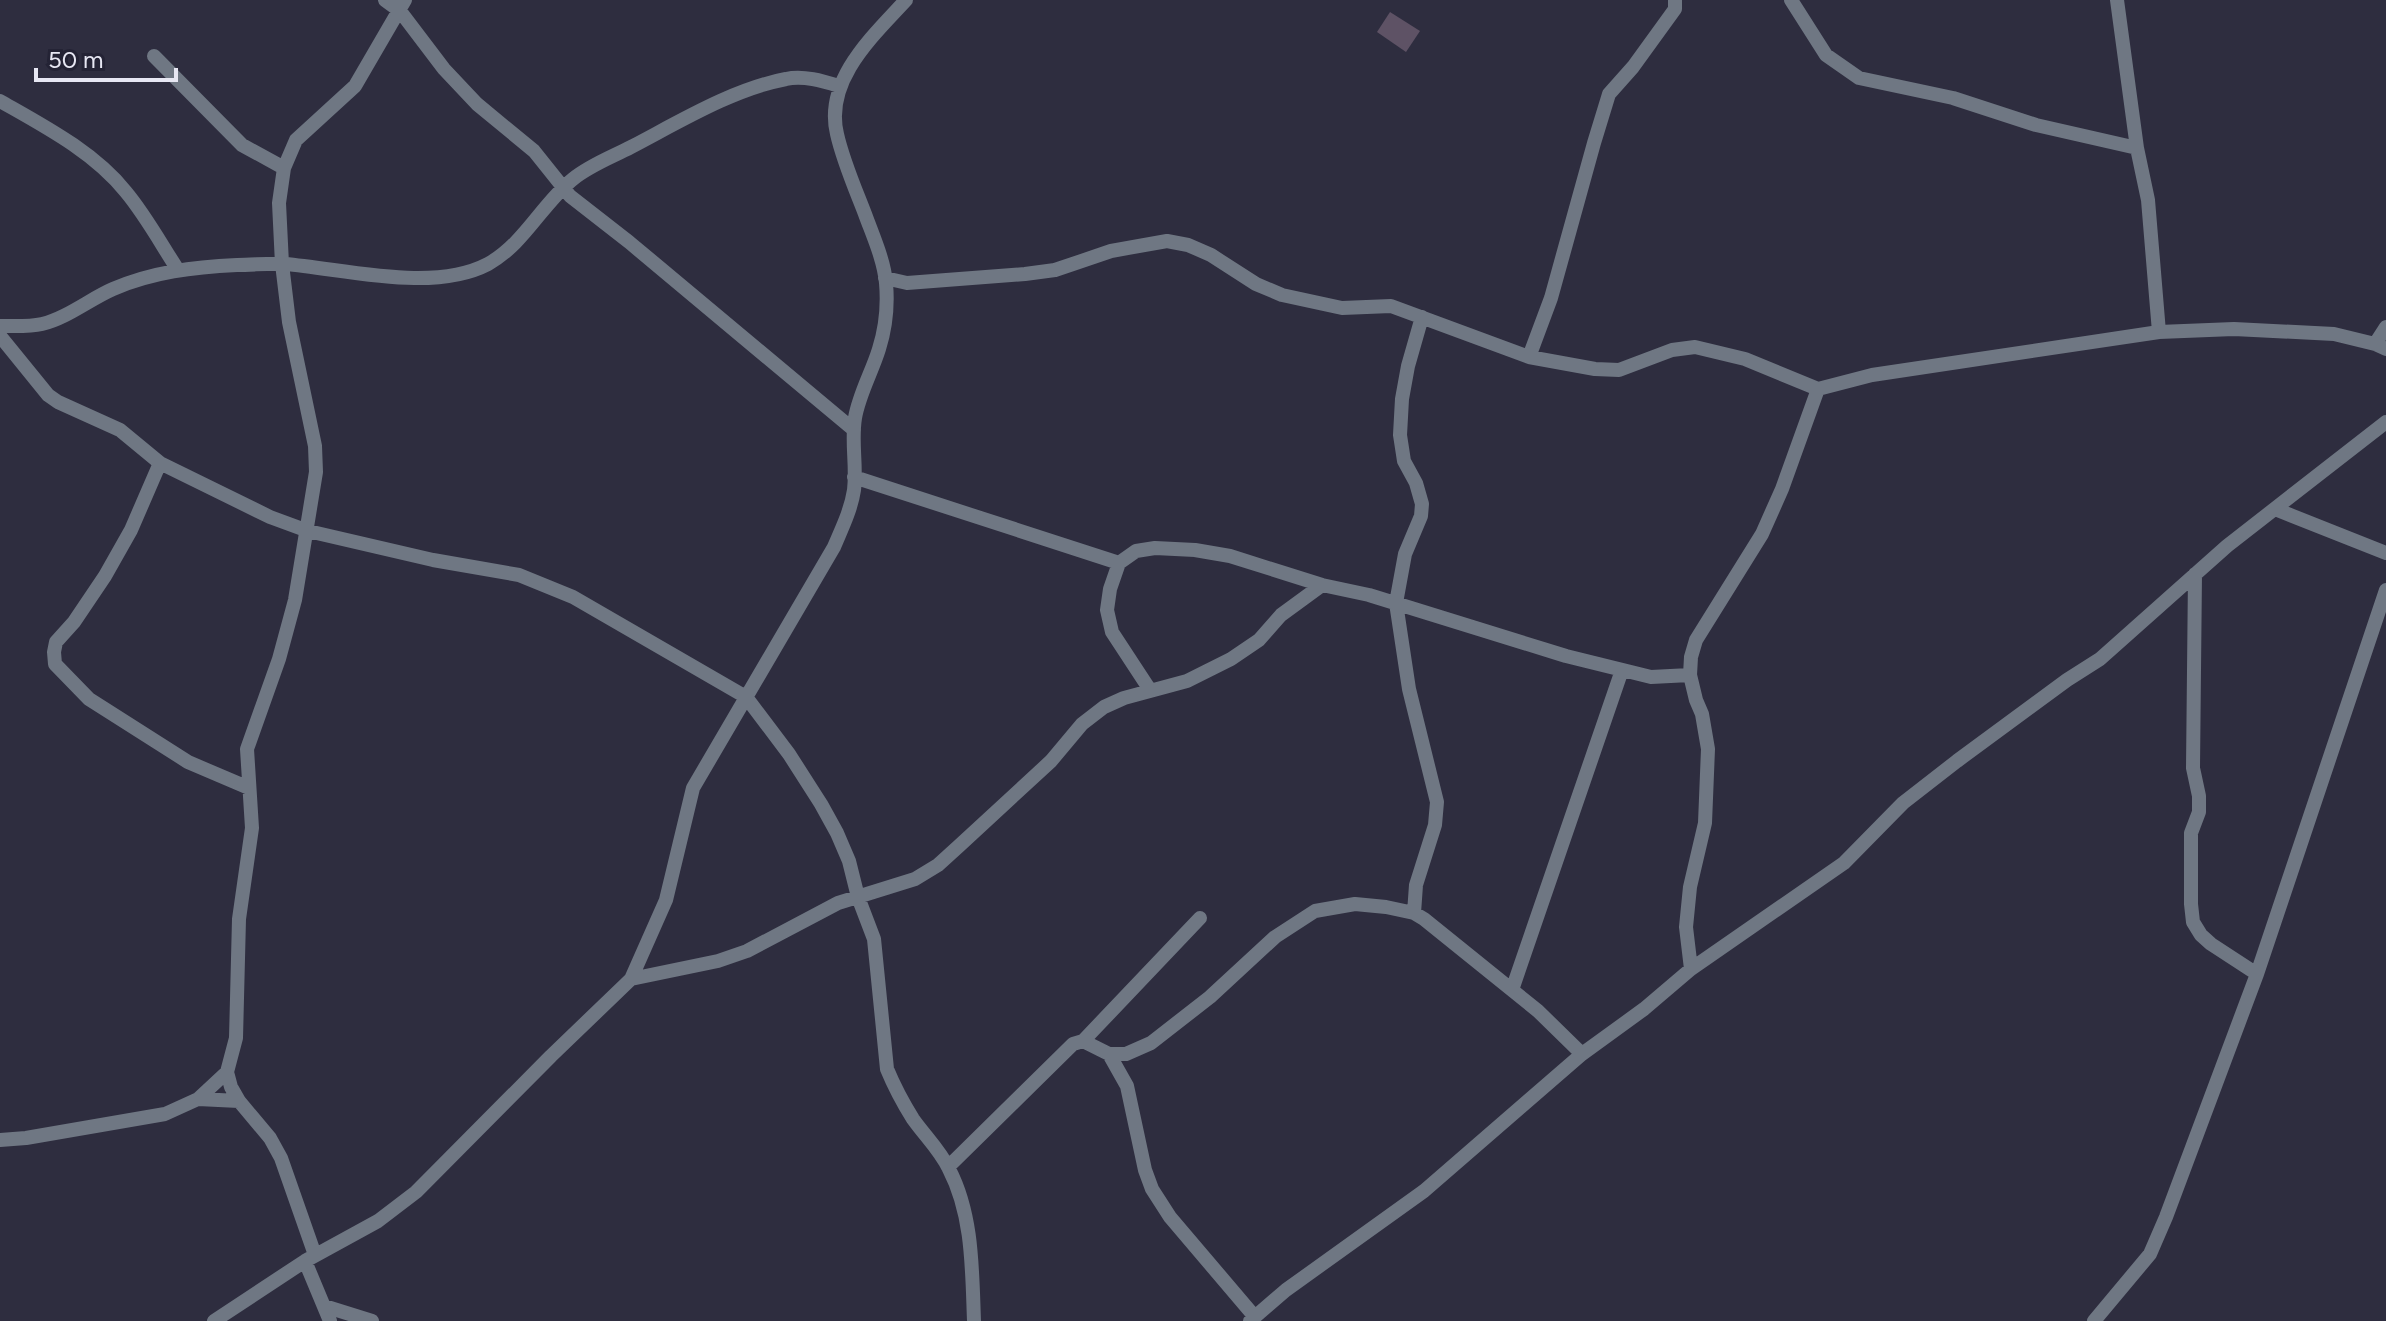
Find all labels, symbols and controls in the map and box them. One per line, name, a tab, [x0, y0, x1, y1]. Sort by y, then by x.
scale bar	[36, 32, 176, 82]
text: 50 m	[48, 45, 104, 74]

